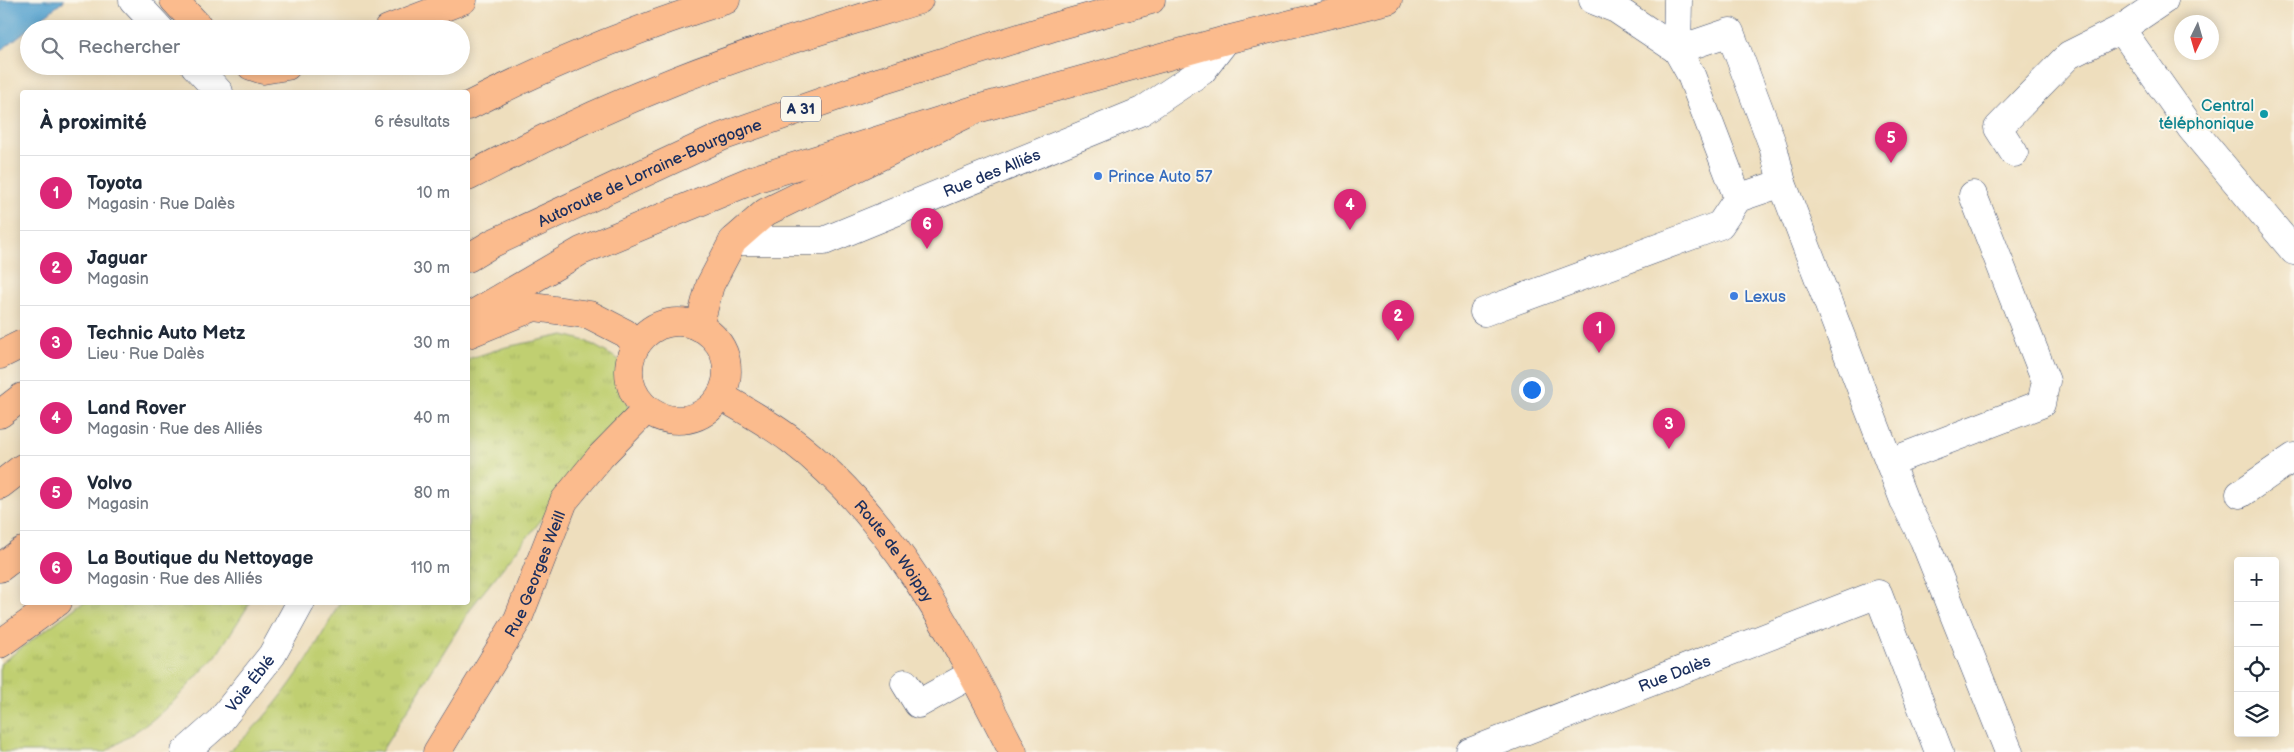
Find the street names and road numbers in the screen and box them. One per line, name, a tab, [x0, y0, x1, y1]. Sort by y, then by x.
road number: A 31	[781, 96, 821, 122]
street label: Autoroute de Lorraine-Bourgogne	[535, 115, 765, 232]
street label: Rue des Alliés	[941, 146, 1044, 202]
street label: Route de Woippy	[849, 497, 937, 607]
street label: Rue Georges Weill	[501, 508, 570, 641]
street label: Voie Éblé	[223, 651, 280, 716]
street label: Rue Dalès	[1636, 652, 1714, 697]

